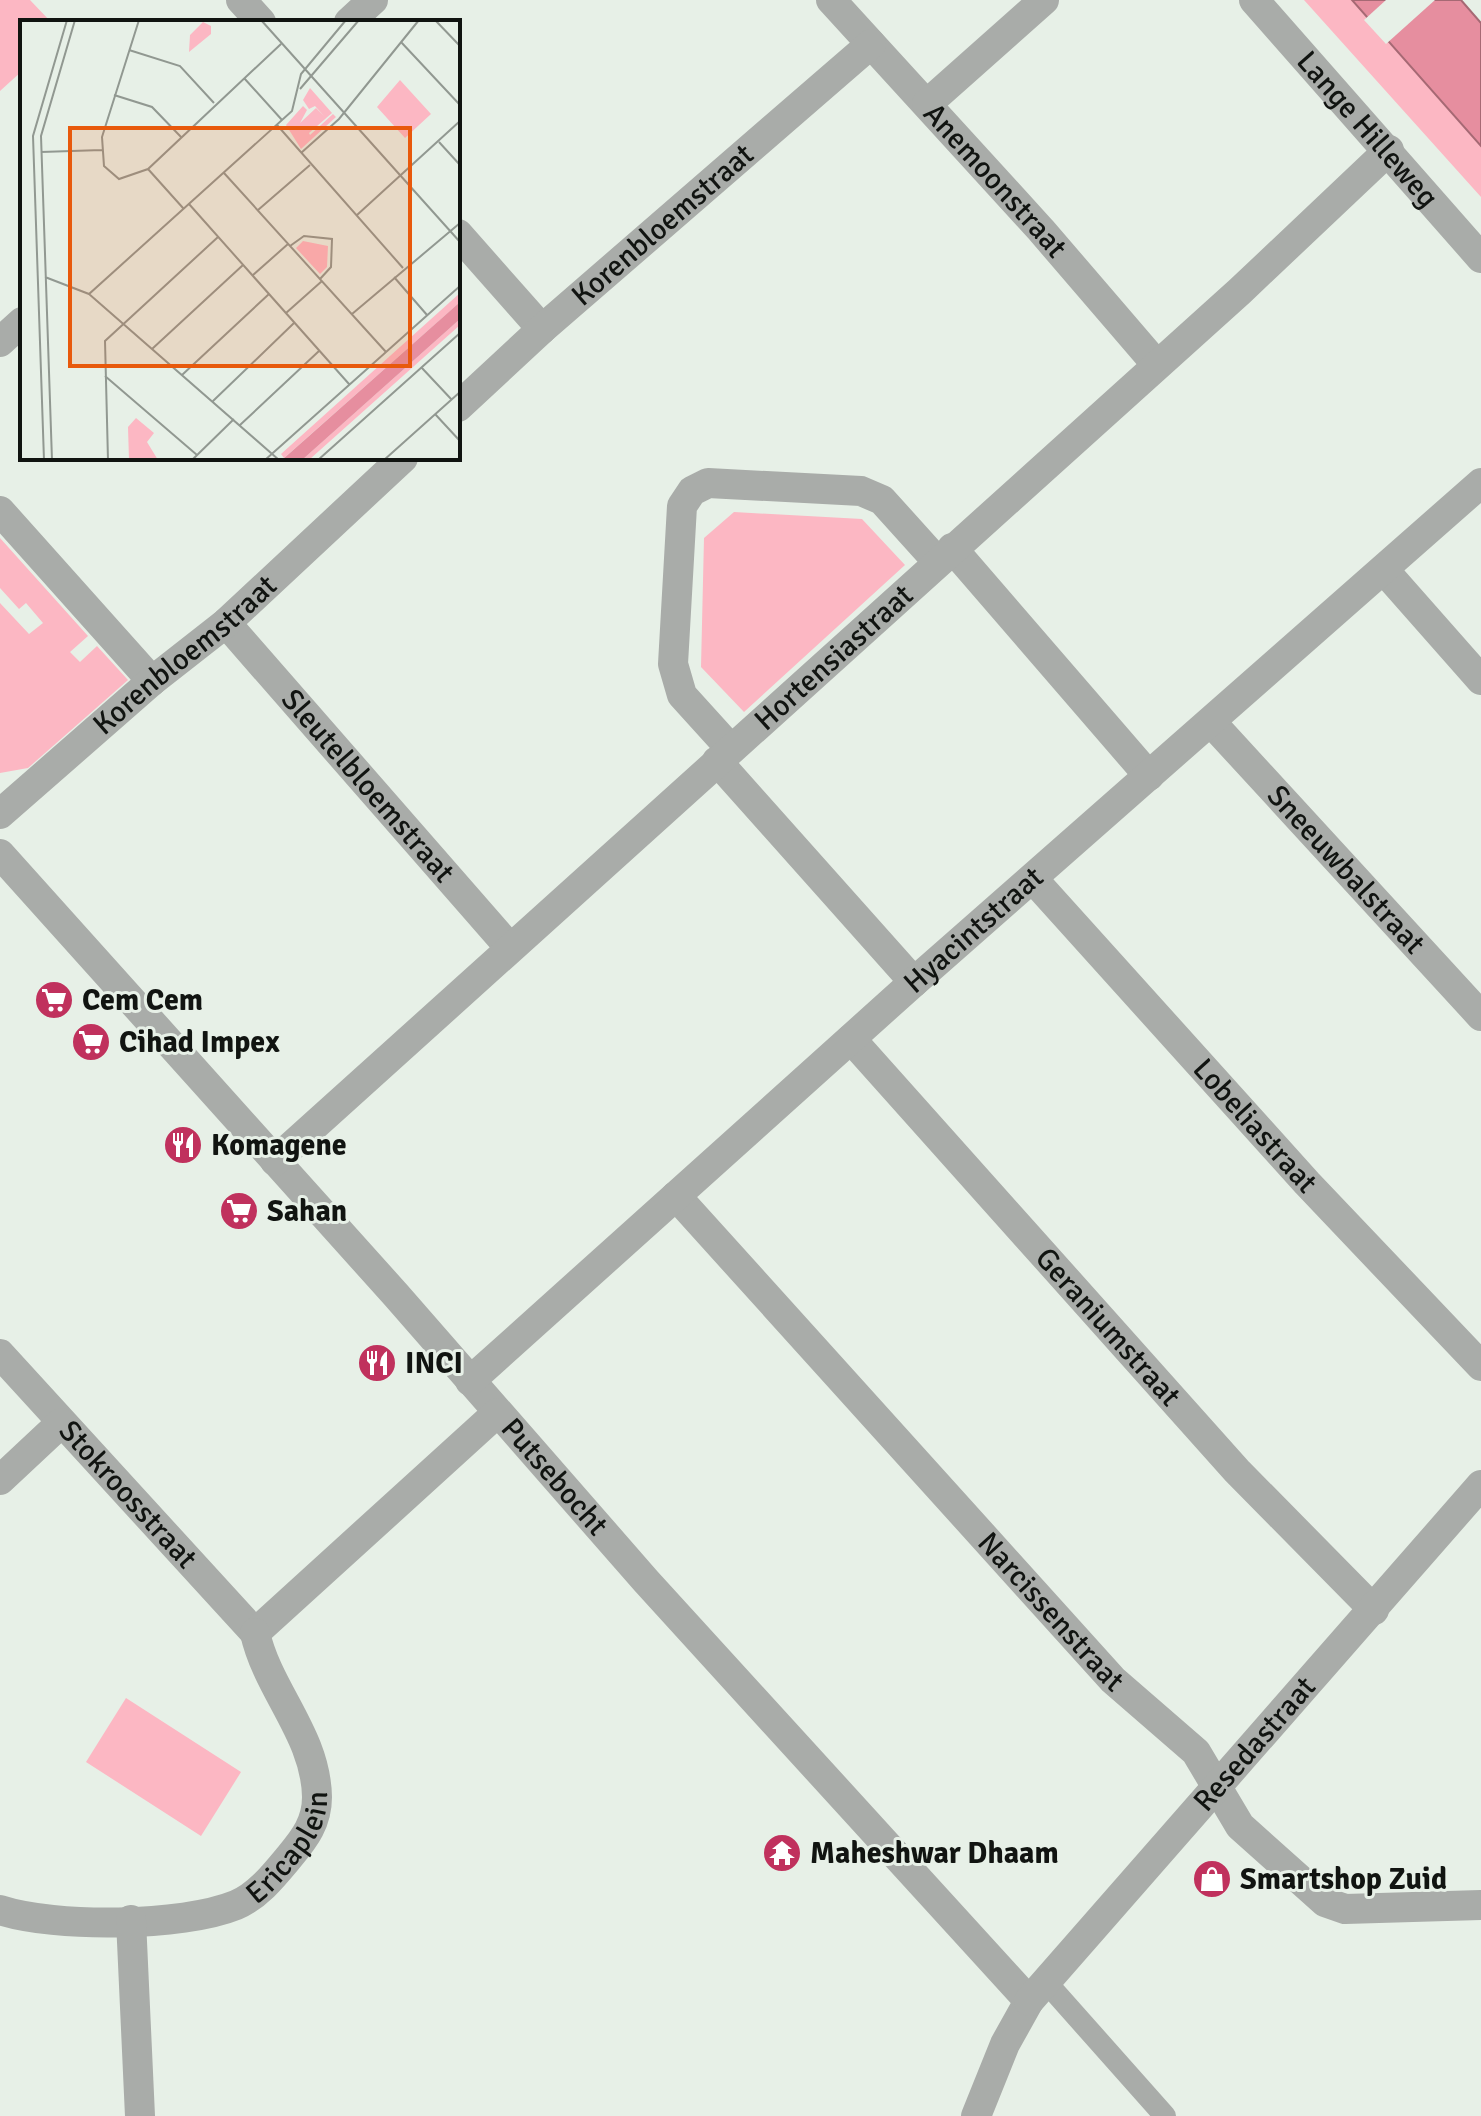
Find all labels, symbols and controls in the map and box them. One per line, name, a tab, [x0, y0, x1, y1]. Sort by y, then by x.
inset map	[20, 20, 460, 460]
street label: Lange Hilleweg	[1288, 43, 1446, 215]
street label: Anemoonstraat	[915, 96, 1075, 266]
street label: Korenbloemstraat	[564, 136, 761, 314]
street label: Korenbloemstraat	[86, 567, 285, 743]
street label: Hortensiastraat	[747, 577, 921, 739]
street label: Sleutelbloemstraat	[273, 682, 462, 890]
street label: Sneeuwbalstraat	[1259, 778, 1433, 962]
street label: Hyacintstraat	[896, 859, 1051, 1001]
supermarket icon: Cem Cem	[33, 979, 75, 1021]
place label: Cem Cem	[82, 982, 203, 1019]
supermarket icon: Cihad Impex	[70, 1021, 112, 1063]
place label: Cihad Impex	[119, 1024, 280, 1061]
street label: Lobeliastraat	[1185, 1051, 1325, 1201]
restaurant icon: Komagene	[162, 1124, 204, 1166]
place label: Komagene	[211, 1127, 347, 1164]
supermarket icon: Sahan	[218, 1190, 260, 1232]
place label: Sahan	[267, 1193, 347, 1230]
street label: Geraniumstraat	[1027, 1240, 1188, 1414]
restaurant icon: INCI	[356, 1342, 398, 1384]
place label: INCI	[405, 1345, 463, 1382]
street label: Putsebocht	[493, 1411, 616, 1543]
street label: Stokroosstraat	[51, 1413, 205, 1576]
street label: Narcissenstraat	[970, 1525, 1131, 1700]
street label: Resedastraat	[1186, 1669, 1324, 1819]
street label: Ericaplein	[239, 1791, 336, 1912]
temple icon: Maheshwar Dhaam	[761, 1832, 803, 1874]
place label: Maheshwar Dhaam	[810, 1835, 1059, 1872]
shop icon: Smartshop Zuid	[1191, 1858, 1233, 1900]
place label: Smartshop Zuid	[1240, 1861, 1447, 1898]

